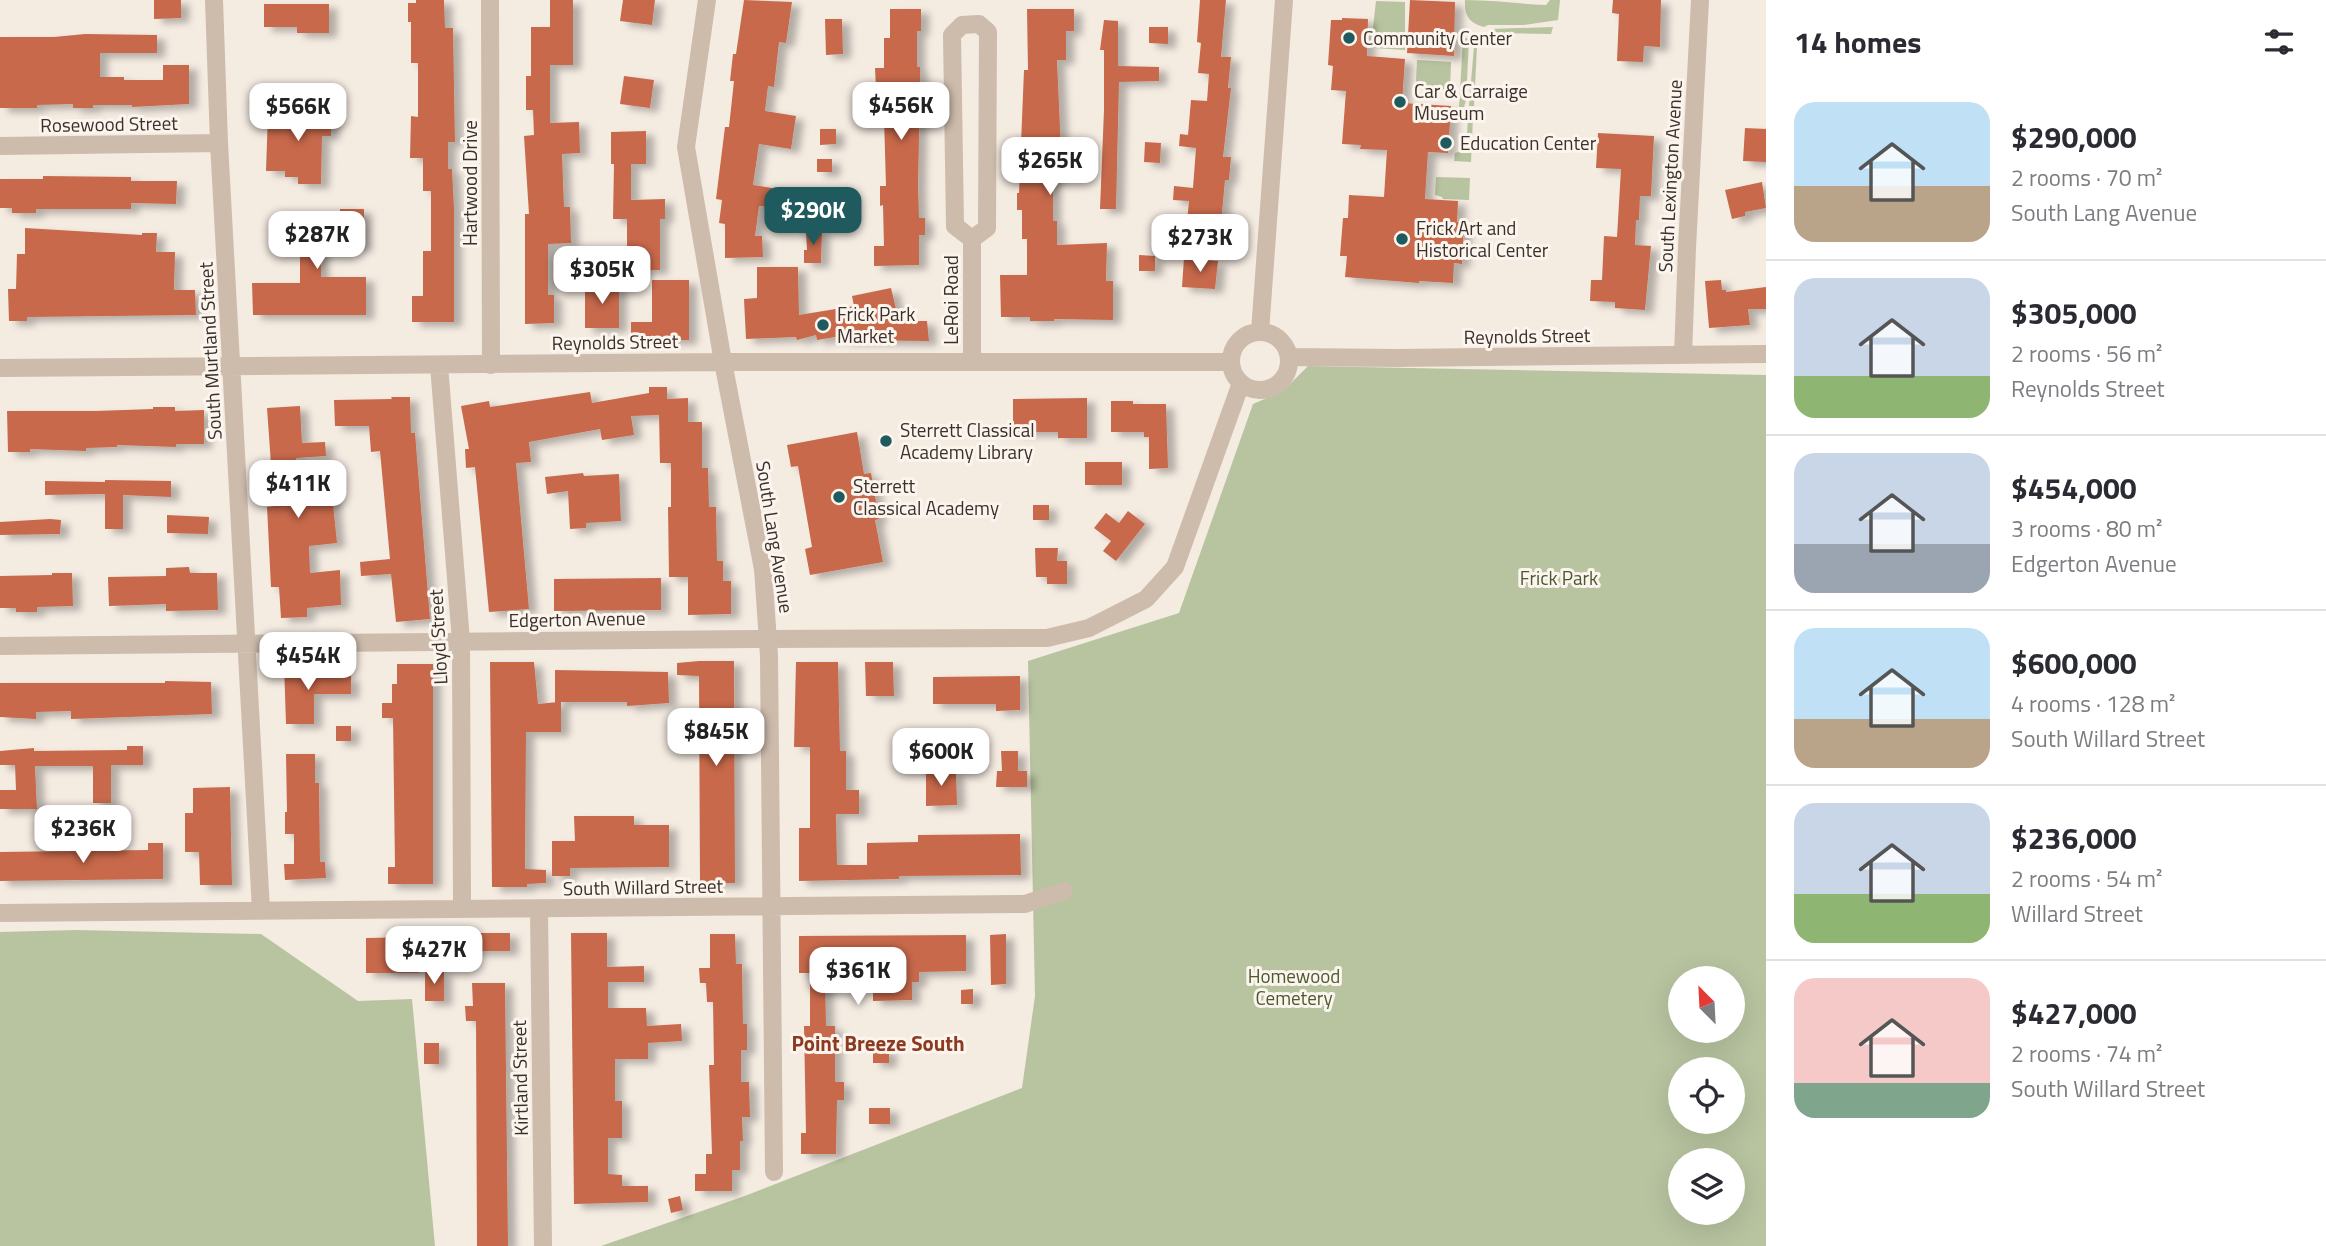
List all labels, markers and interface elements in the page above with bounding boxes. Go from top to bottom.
text: 14 homes [1794,19,1921,65]
place label: Community Center [1363,23,1513,52]
icon: filters [2260,23,2298,61]
marker: Community Center [1341,30,1357,46]
place label: Car & Carraige Museum [1414,76,1528,127]
street label: South Lexington Avenue [1650,79,1689,273]
pin: $456K [852,82,950,142]
pin: $566K [249,83,347,143]
text: $456K [868,87,934,122]
text: $566K [265,88,331,123]
marker: Car & Carraige Museum [1392,94,1408,110]
street label: Rosewood Street [40,108,178,139]
text: $290,000 [2011,114,2137,160]
street label: Hartwood Drive [455,120,484,246]
place label: Education Center [1460,128,1597,157]
icon: home [1850,130,1934,214]
marker: Education Center [1438,135,1454,151]
pin: $265K [1001,138,1099,197]
text: $265K [1017,142,1083,177]
text: 2 rooms · 70 m² [2011,160,2162,195]
pin: $290K [764,188,862,247]
text: $290K [780,192,846,227]
text: South Lang Avenue [2011,195,2197,230]
pin: $287K [268,212,366,271]
place label: Frick Art and Historical Center [1416,213,1549,264]
pin: $273K [1151,215,1249,274]
text: $287K [284,216,350,251]
text: $273K [1167,219,1233,254]
marker: Frick Art and Historical Center [1394,231,1410,247]
pin: $305K [553,246,651,306]
text: $305K [569,251,635,286]
street label: LeRoi Road [936,255,965,345]
street label: South Murtland Street [190,261,229,441]
text: $305,000 [2011,290,2137,336]
place label: Frick Park Market [837,299,915,350]
icon: home [1850,306,1934,390]
marker: Frick Park Market [815,317,831,333]
street label: Reynolds Street [1463,320,1591,351]
street label: Reynolds Street [551,326,679,357]
text: 2 rooms · 56 m² [2011,336,2162,371]
text: Reynolds Street [2011,371,2165,406]
place label: Sterrett Classical Academy Library [900,415,1035,466]
marker: Sterrett Classical Academy Library [878,433,894,449]
street label: South Lang Avenue [749,459,802,615]
pin: $411K [249,461,347,520]
text: $411K [265,465,331,500]
text: $454,000 [2011,465,2137,511]
place label: Sterrett Classical Academy [853,471,999,522]
icon: home [1850,481,1934,565]
marker: Sterrett Classical Academy [831,489,847,505]
text: 3 rooms · 80 m² [2011,511,2162,546]
text: Edgerton Avenue [2011,546,2177,581]
park label: Frick Park [1520,563,1598,592]
street label: Lloyd Street [421,588,454,686]
street label: Edgerton Avenue [508,603,646,634]
pin: $454K [259,632,357,692]
text: $454K [275,637,341,672]
text: $600,000 [2011,640,2137,686]
icon: home [1850,656,1934,740]
text: 4 rooms · 128 m² [2011,686,2175,721]
pin: $845K [667,708,765,768]
text: $845K [683,713,749,748]
text: South Willard Street [2011,721,2205,756]
pin: $600K [892,728,990,788]
text: $600K [908,733,974,768]
pin: $236K [34,806,132,865]
text: $236K [50,810,116,845]
text: $236,000 [2011,815,2137,861]
icon: home [1850,831,1934,915]
text: 2 rooms · 54 m² [2011,861,2162,896]
street label: South Willard Street [563,871,724,902]
text: Willard Street [2011,896,2143,931]
pin: $427K [385,926,483,986]
text: $427K [401,931,467,966]
pin: $361K [809,948,907,1007]
text: $361K [825,952,891,987]
park label: Homewood Cemetery [1248,961,1340,1012]
north arrow [1668,966,1745,1043]
map controls [1668,966,1745,1225]
text: $427,000 [2011,990,2137,1036]
icon: home [1850,1006,1934,1090]
street label: Kirtland Street [504,1020,535,1136]
district label: Point Breeze South [791,1027,965,1059]
text: 2 rooms · 74 m² [2011,1036,2162,1071]
button: locate [1668,1057,1745,1134]
text: South Willard Street [2011,1071,2205,1106]
button: layers [1668,1148,1745,1225]

